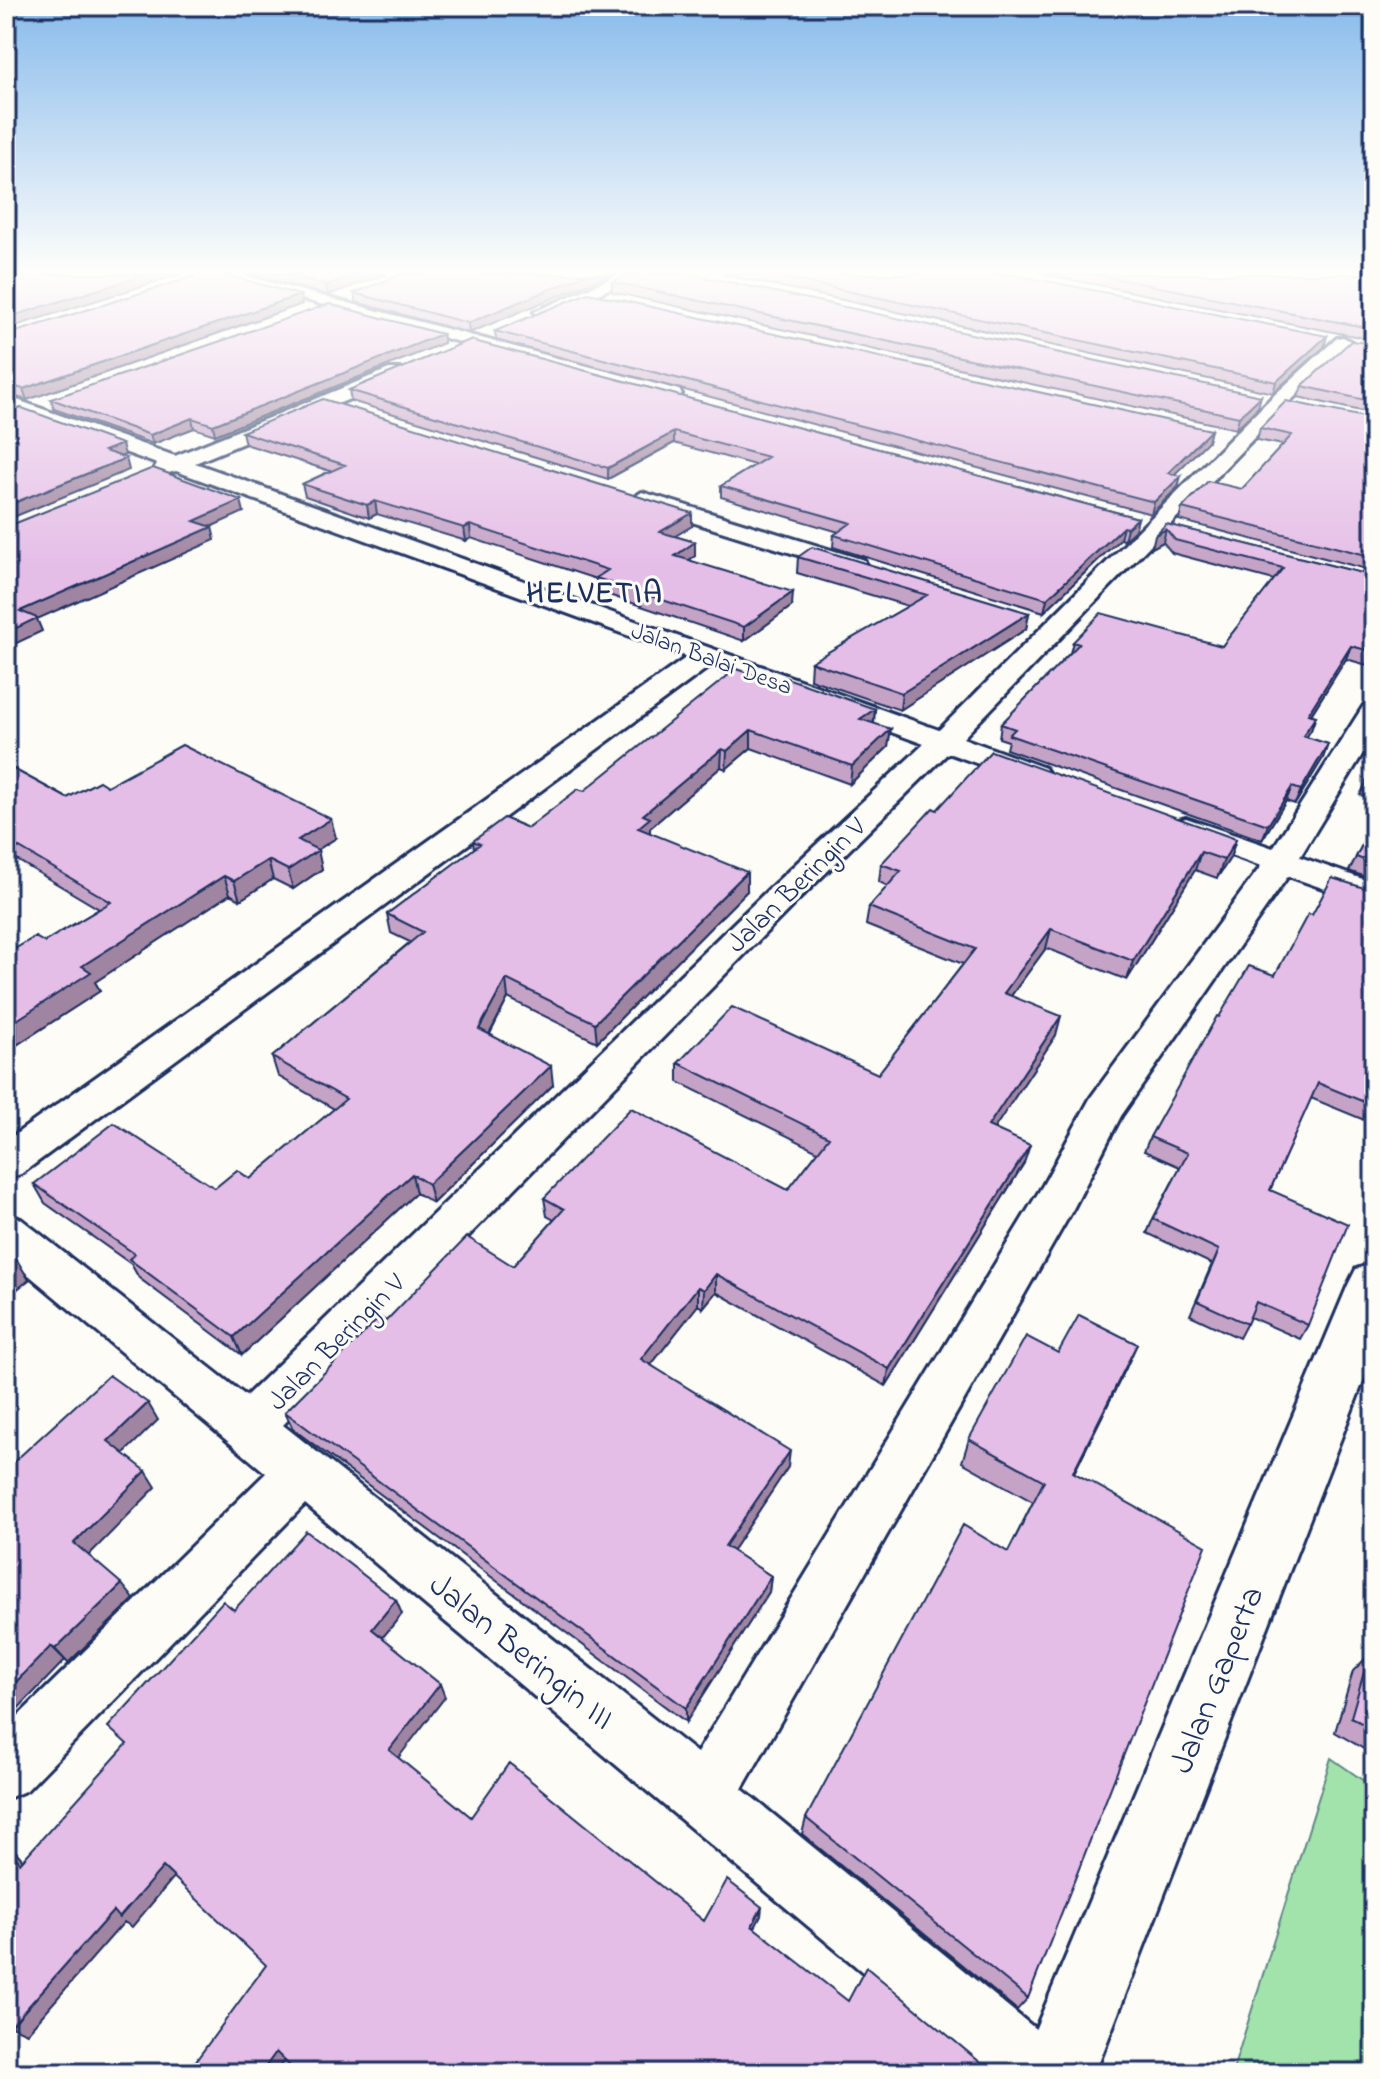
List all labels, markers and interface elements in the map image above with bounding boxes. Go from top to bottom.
district label: HELVETIA [526,573,664,617]
street label: Jalan Balai Desa [626,615,797,706]
street label: Jalan Beringin V [718,809,877,964]
street label: Jalan Beringin V [259,1265,416,1422]
street label: Jalan Beringin III [417,1562,624,1744]
street label: Jalan Gaperta [1158,1579,1279,1782]

